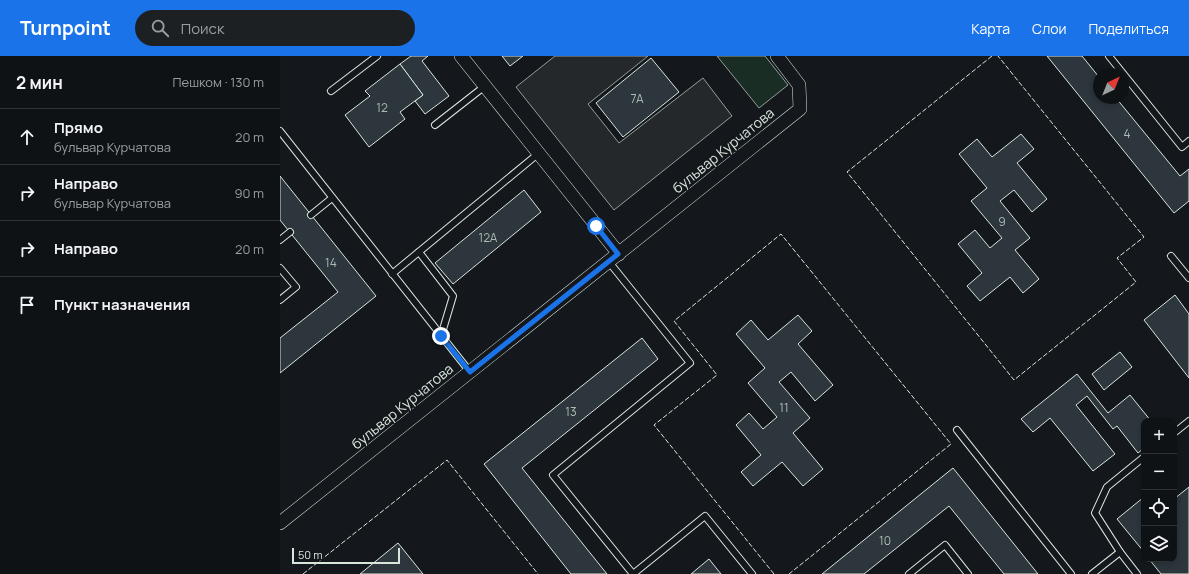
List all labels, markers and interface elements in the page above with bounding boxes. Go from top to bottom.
search box [135,10,415,46]
text: Turnpoint [20,15,111,41]
icon: search [149,17,171,39]
text: Поиск [181,18,224,39]
text: Карта [971,19,1010,38]
text: Слои [1032,19,1066,38]
text: Поделиться [1088,19,1169,38]
north arrow [1093,68,1129,104]
text: 2 мин [16,71,63,94]
text: Пешком · 130 m [173,73,264,91]
house number: 7А [630,90,644,107]
house number: 12 [376,99,388,116]
street label: бульвар Курчатова [668,103,778,197]
text: Прямо [54,117,103,138]
house number: 4 [1123,125,1131,142]
icon: ahead [16,126,38,148]
text: 20 m [235,128,264,146]
text: бульвар Курчатова [54,138,171,156]
text: Направо [54,173,118,194]
icon: right [16,182,38,204]
text: 90 m [234,184,264,202]
text: бульвар Курчатова [54,194,171,212]
house number: 9 [998,213,1006,230]
route start [587,217,605,235]
house number: 12А [479,229,498,246]
icon: right [16,238,38,260]
text: Направо [54,238,118,259]
text: 20 m [235,240,264,258]
house number: 14 [325,254,337,271]
icon: arrive [16,294,38,316]
text: Пункт назначения [54,294,190,315]
route end [432,327,450,345]
street label: бульвар Курчатова [347,359,457,453]
house number: 11 [779,399,789,416]
house number: 13 [565,403,577,420]
map controls [1141,418,1177,562]
button: + [1141,418,1177,454]
button: − [1141,454,1177,490]
button: locate [1141,490,1177,526]
button: layers [1141,526,1177,562]
house number: 10 [879,532,891,549]
scale bar [292,546,400,565]
text: 50 m [298,547,323,562]

